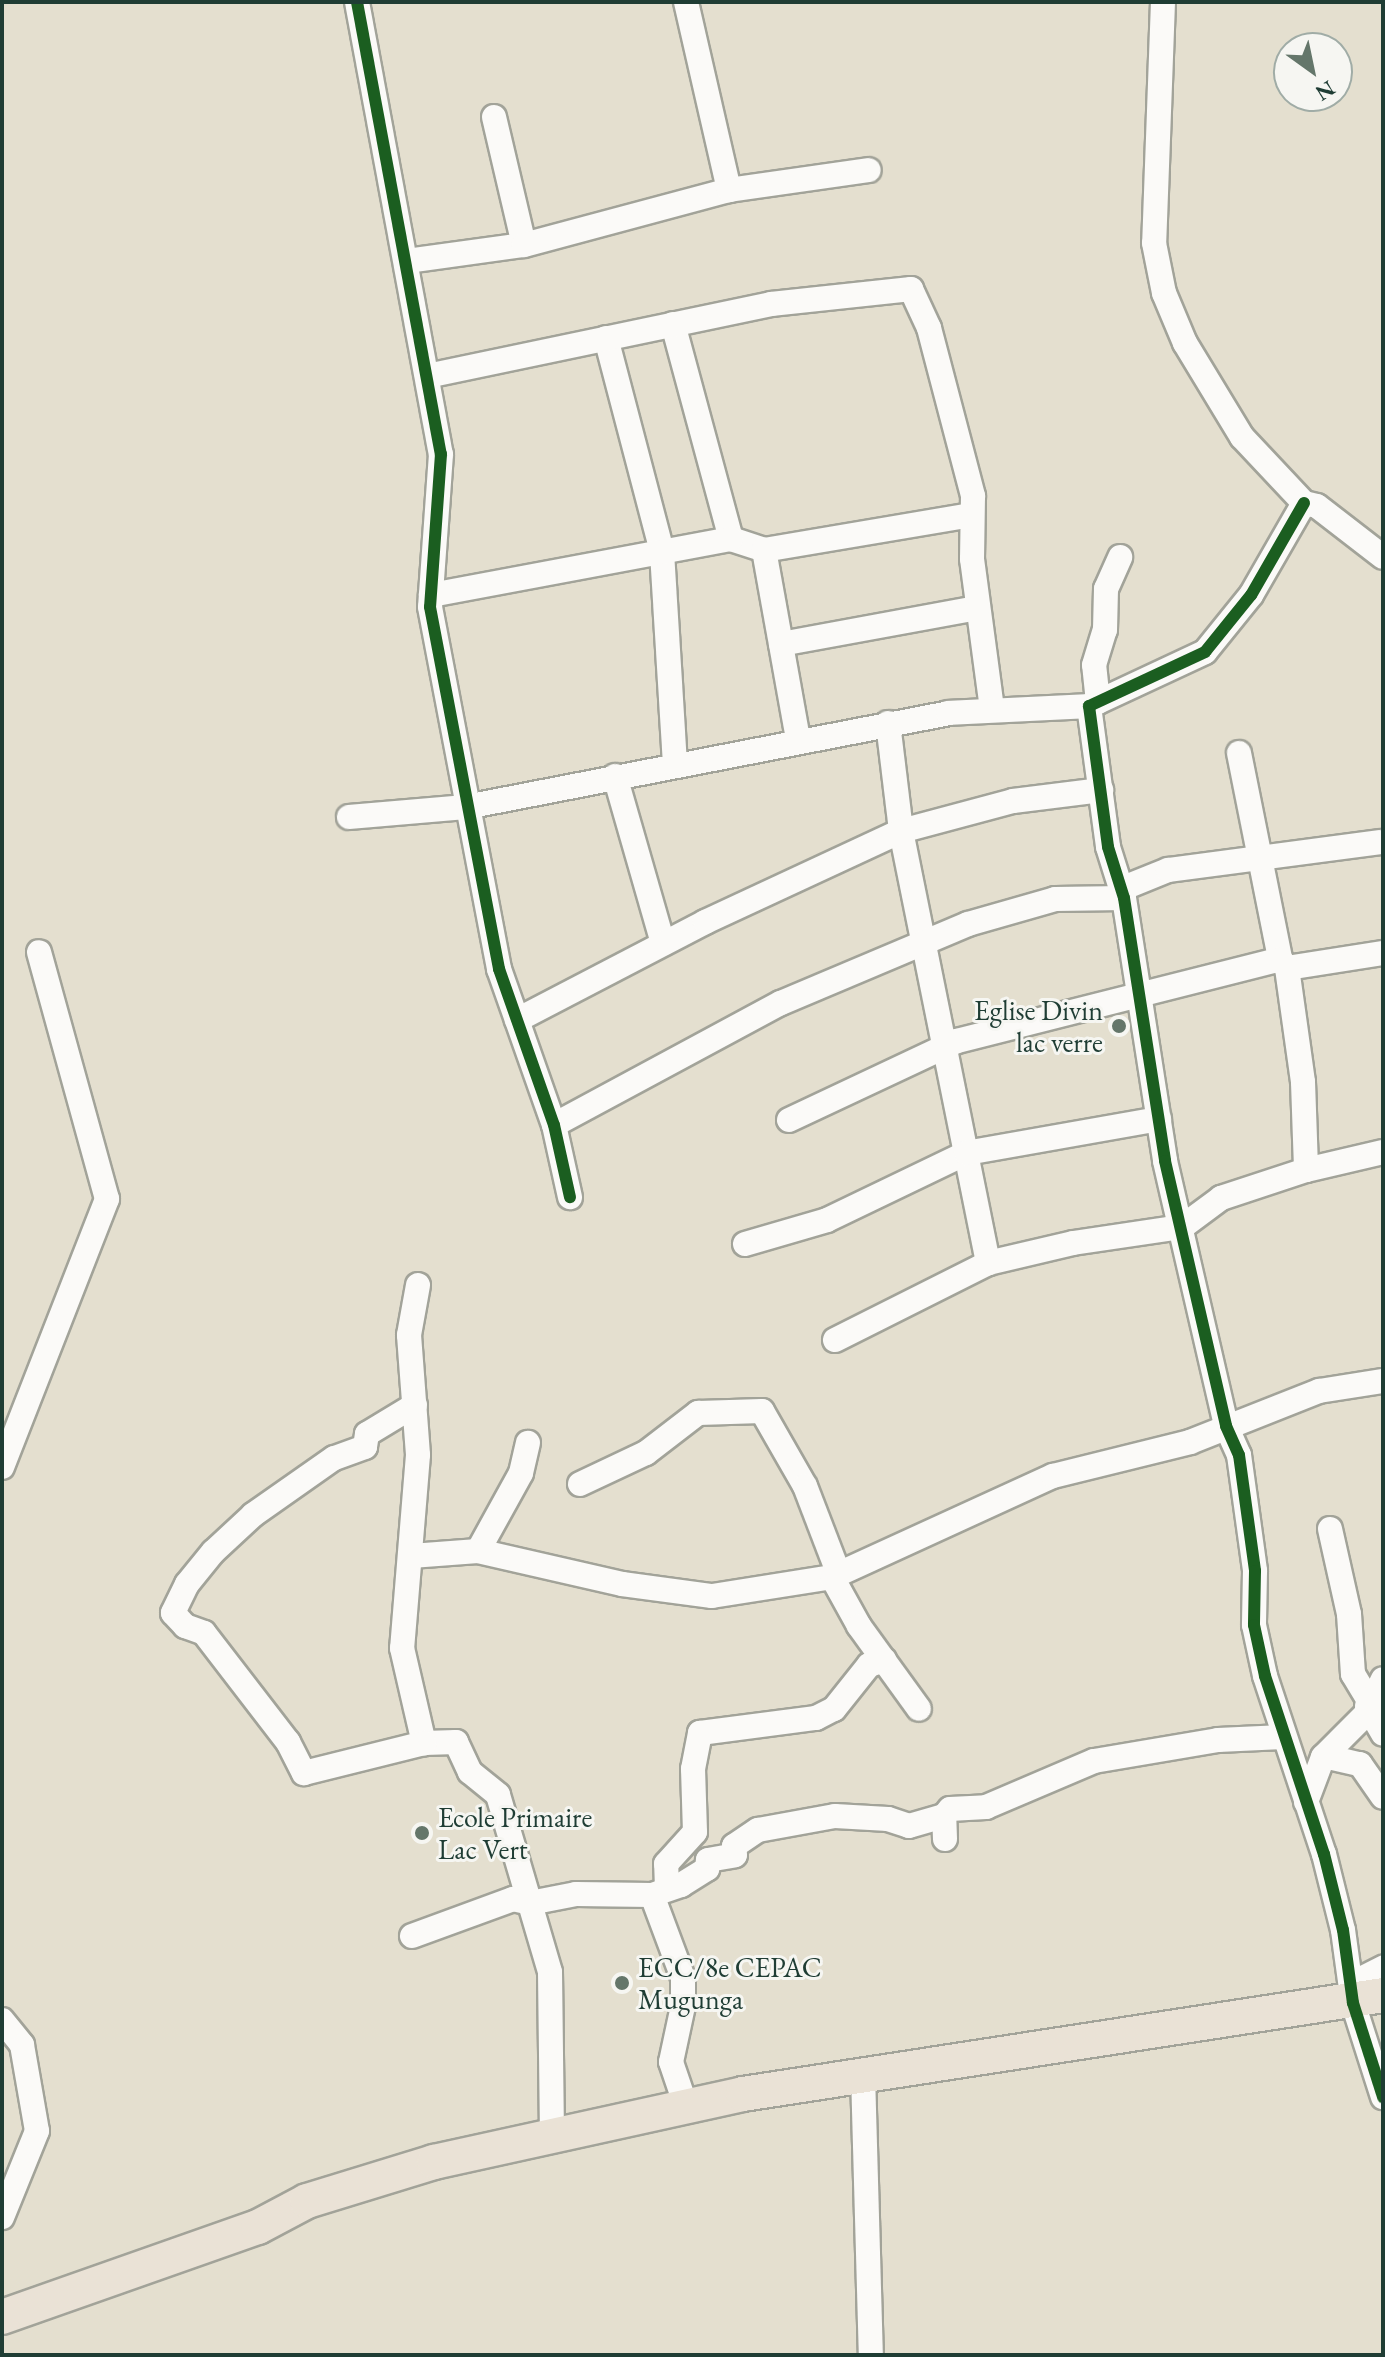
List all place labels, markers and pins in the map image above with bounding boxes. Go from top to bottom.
place label: Eglise Divin lac verre [974,993,1103,1059]
marker: Eglise Divin lac verre [1110,1017,1128,1035]
place label: Ecole Primaire Lac Vert [438,1800,592,1866]
marker: Ecole Primaire Lac Vert [413,1824,431,1842]
place label: ECC/8e CEPAC Mugunga [638,1950,822,2016]
marker: ECC/8e CEPAC Mugunga [613,1974,631,1992]

